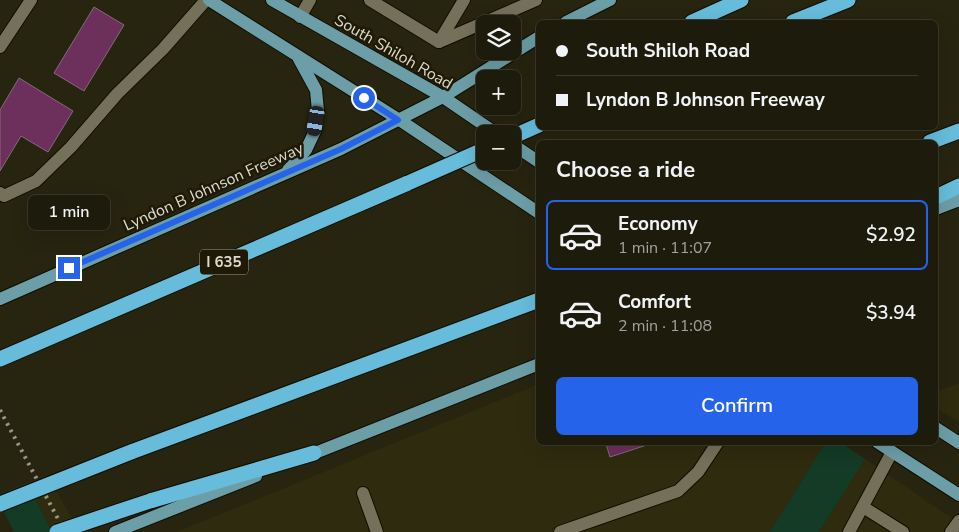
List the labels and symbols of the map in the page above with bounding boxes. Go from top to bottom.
street label: South Shiloh Road [330,9,457,95]
route start [353,87,375,109]
car [306,105,325,137]
street label: Lyndon B Johnson Freeway [120,137,308,237]
callout: 1 min [28,196,110,230]
road number: I 635 [200,250,248,274]
route end [58,257,80,279]

